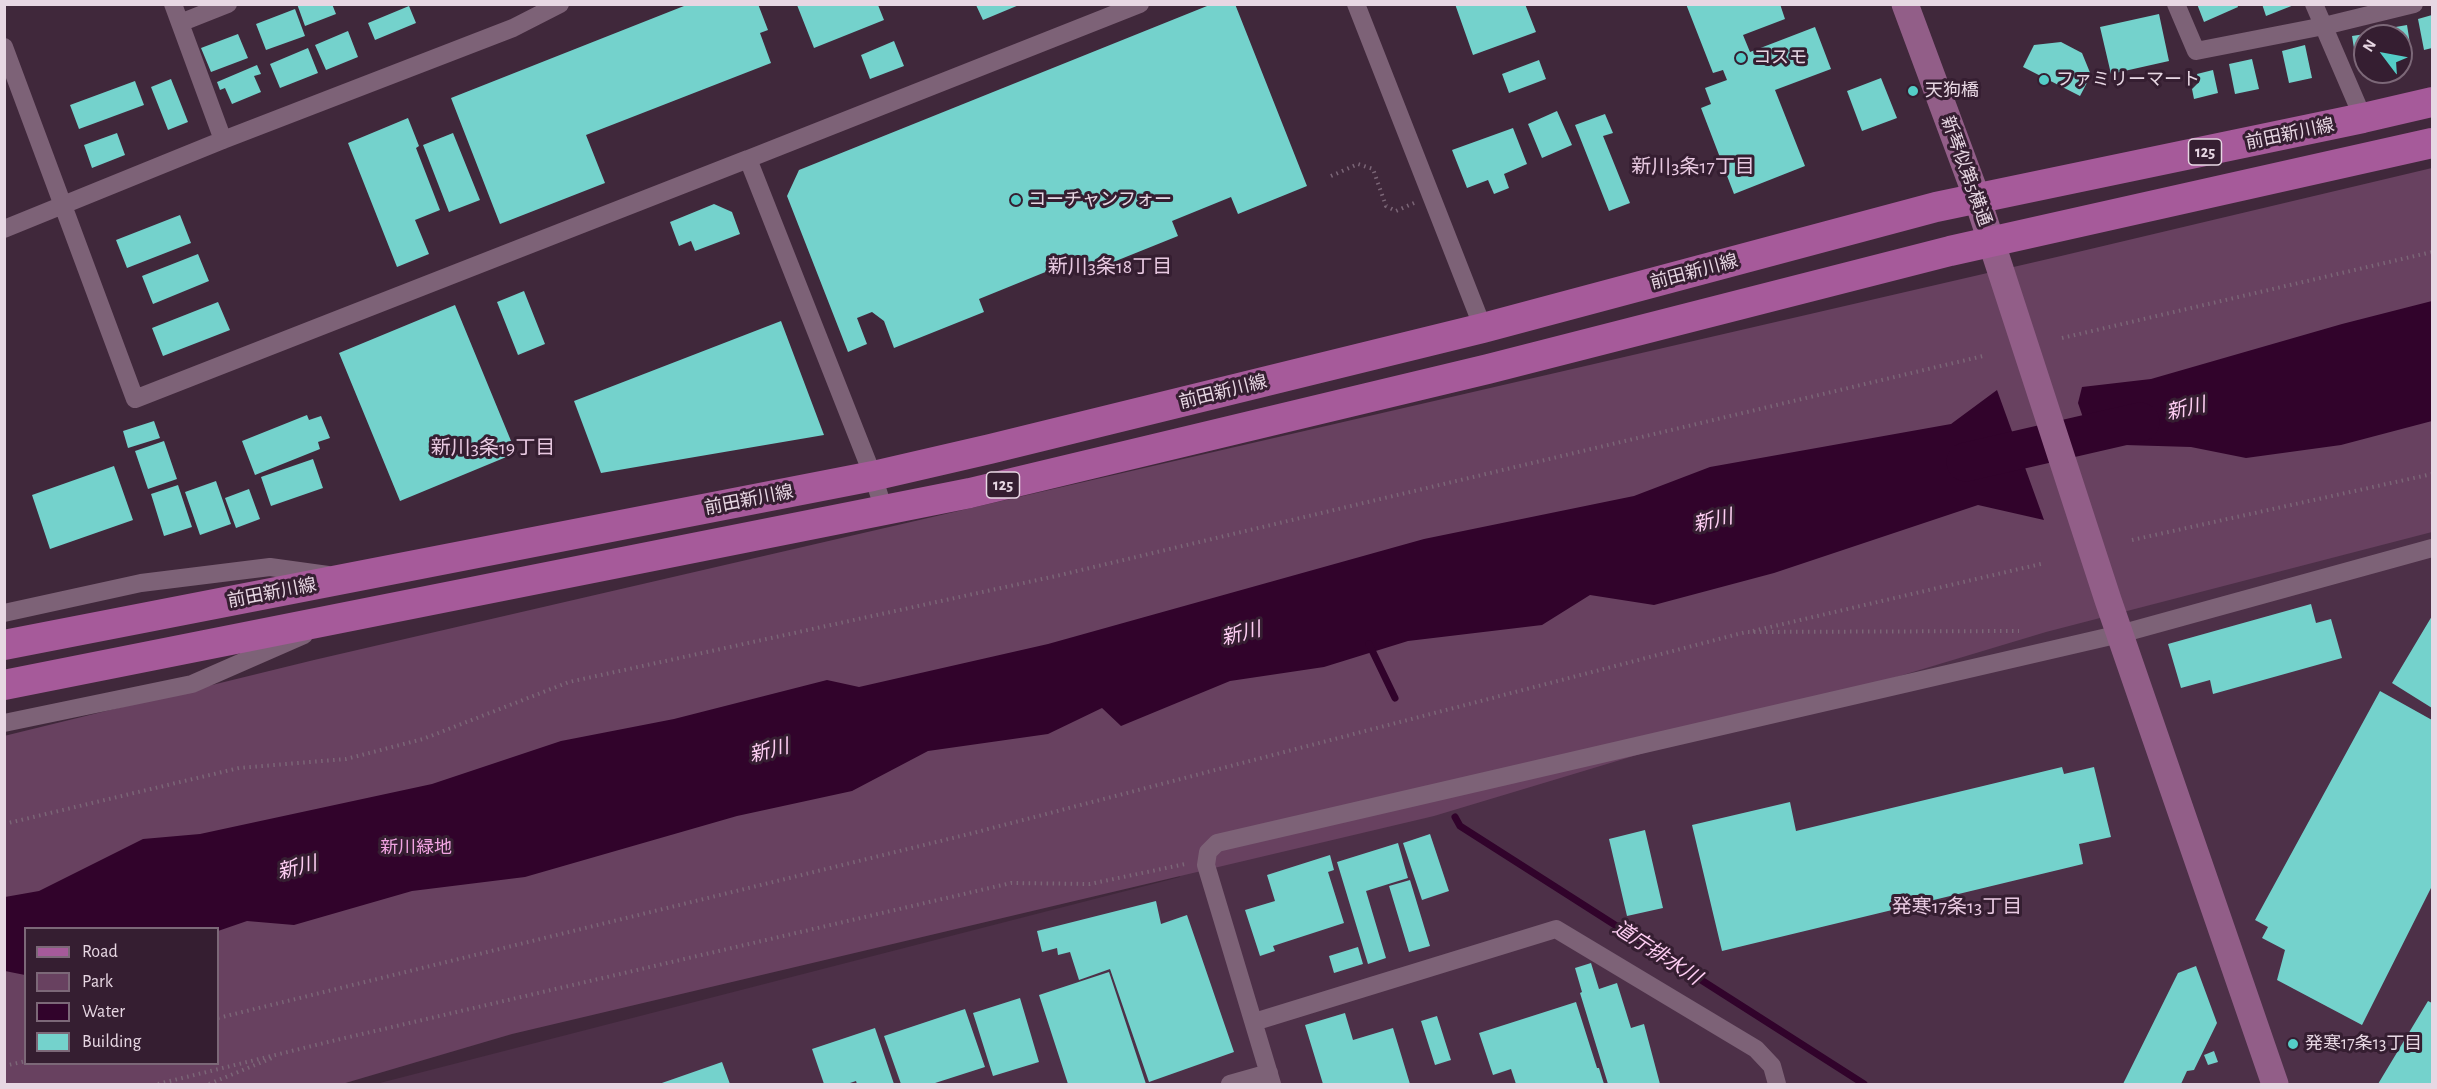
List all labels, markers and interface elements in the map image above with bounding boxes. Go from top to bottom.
north arrow [2353,24,2413,84]
text: N [2360,37,2379,54]
place label: コスモ [1753,47,1807,69]
marker: コスモ [1734,51,1748,65]
place label: ファミリーマート [2056,69,2200,91]
marker: ファミリーマート [2037,73,2051,87]
place label: 天狗橋 [1925,80,1979,102]
marker: 天狗橋 [1906,84,1920,98]
street label: 新琴似第5横通 [1936,113,1996,229]
street label: 前田新川線 [2244,114,2336,154]
road number: 125 [2188,139,2222,165]
district label: 新川3条17丁目 [1631,155,1755,179]
place label: コーチャンフォー [1028,189,1172,211]
marker: コーチャンフォー [1009,193,1023,207]
street label: 前田新川線 [1648,250,1740,294]
district label: 新川3条18丁目 [1048,255,1172,279]
street label: 前田新川線 [1177,371,1269,413]
water label: 新川 [2164,393,2208,425]
district label: 新川3条19丁目 [431,436,555,460]
road number: 125 [986,472,1020,498]
street label: 前田新川線 [703,481,795,519]
water label: 新川 [1691,505,1735,537]
street label: 前田新川線 [226,574,318,612]
water label: 新川 [1219,618,1263,650]
water label: 新川 [747,735,791,767]
park label: 新川緑地 [380,837,452,859]
water label: 新川 [275,852,319,884]
district label: 発寒17条13丁目 [1892,895,2022,919]
water label: 道庁排水川 [1609,916,1705,990]
legend [24,927,219,1065]
text: Road [82,943,118,961]
text: Park [82,973,113,991]
text: Water [82,1003,125,1021]
text: Building [82,1033,141,1051]
place label: 発寒17条13丁目 [2305,1033,2422,1055]
marker: 発寒17条13丁目 [2286,1037,2300,1051]

